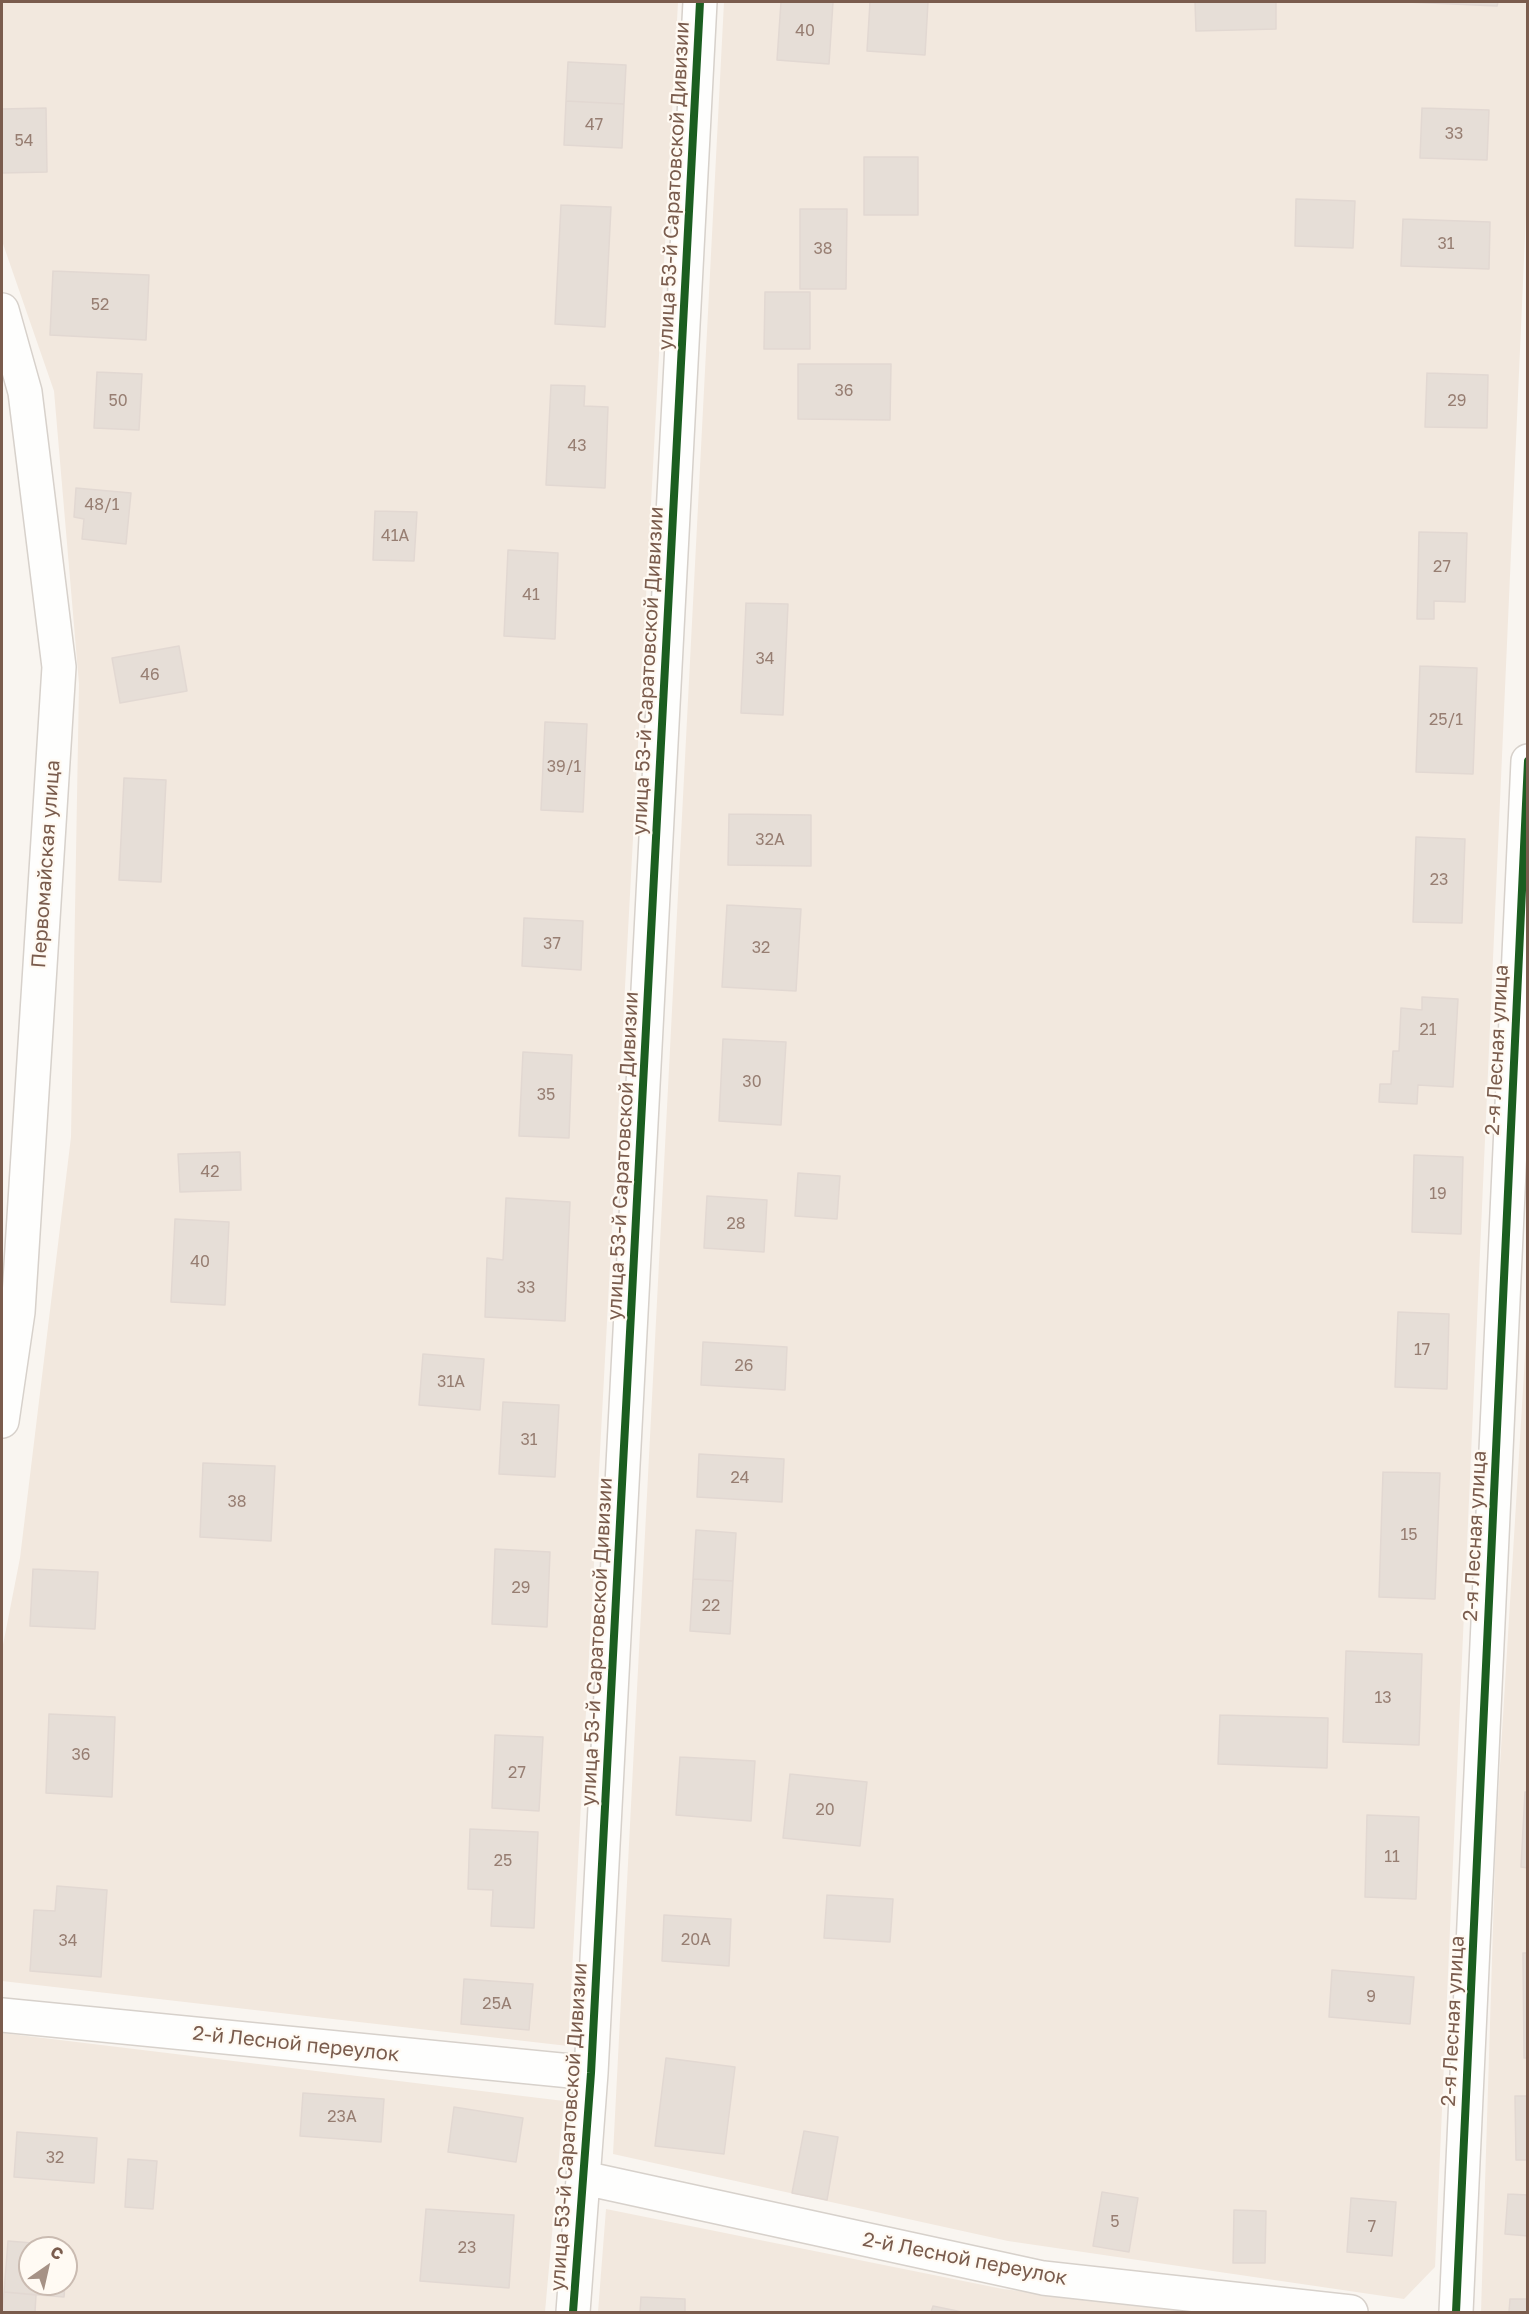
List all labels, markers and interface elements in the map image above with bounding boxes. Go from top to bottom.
street label: улица 53-й Саратовской Дивизии [653,21,695,351]
house number: 40 [795,21,815,41]
house number: 47 [585,115,603,135]
house number: 33 [1445,124,1463,144]
house number: 54 [14,131,34,151]
house number: 31 [1437,234,1455,254]
house number: 38 [813,239,833,259]
house number: 52 [91,295,109,315]
house number: 36 [834,381,854,401]
house number: 50 [108,391,128,411]
house number: 29 [1448,391,1466,411]
house number: 43 [567,436,587,456]
house number: 48/1 [85,495,119,515]
street label: улица 53-й Саратовской Дивизии [627,506,669,836]
house number: 41А [381,526,409,546]
house number: 27 [1433,557,1451,577]
house number: 41 [522,585,540,605]
house number: 34 [755,649,775,669]
house number: 46 [140,665,160,685]
house number: 25/1 [1429,710,1463,730]
house number: 39/1 [547,757,581,777]
street label: Первомайская улица [27,759,65,969]
house number: 32А [755,830,785,850]
house number: 23 [1430,870,1448,890]
house number: 37 [543,934,561,954]
house number: 32 [752,938,770,958]
street label: 2-я Лесная улица [1481,964,1513,1136]
street label: улица 53-й Саратовской Дивизии [602,991,644,1321]
house number: 21 [1419,1020,1437,1040]
house number: 30 [742,1072,762,1092]
house number: 35 [537,1085,555,1105]
house number: 42 [200,1162,220,1182]
house number: 19 [1429,1184,1447,1204]
house number: 28 [726,1214,746,1234]
house number: 40 [190,1252,210,1272]
house number: 33 [517,1278,535,1298]
house number: 17 [1414,1340,1430,1360]
house number: 26 [735,1356,753,1376]
house number: 31А [437,1372,465,1392]
house number: 31 [520,1430,538,1450]
street label: 2-я Лесная улица [1459,1450,1491,1622]
house number: 24 [730,1468,750,1488]
street label: улица 53-й Саратовской Дивизии [576,1477,618,1807]
house number: 38 [227,1492,247,1512]
house number: 15 [1400,1525,1418,1545]
house number: 29 [512,1578,530,1598]
house number: 22 [702,1596,720,1616]
house number: 13 [1374,1688,1392,1708]
house number: 36 [71,1745,91,1765]
house number: 27 [508,1763,526,1783]
house number: 20 [815,1800,835,1820]
house number: 11 [1384,1847,1400,1867]
house number: 25 [494,1851,512,1871]
house number: 20А [681,1930,711,1950]
house number: 34 [58,1931,78,1951]
street label: 2-я Лесная улица [1437,1935,1469,2107]
street label: улица 53-й Саратовской Дивизии [546,1962,592,2292]
house number: 9 [1366,1987,1376,2007]
house number: 25А [482,1994,512,2014]
street label: 2-й Лесной переулок [191,2021,401,2067]
house number: 23А [327,2107,357,2127]
house number: 32 [46,2148,64,2168]
house number: 5 [1110,2212,1120,2232]
house number: 7 [1368,2217,1376,2237]
street label: 2-й Лесной переулок [861,2227,1069,2291]
north arrow [18,2236,78,2296]
house number: 23 [458,2238,476,2258]
text: С [47,2241,67,2264]

